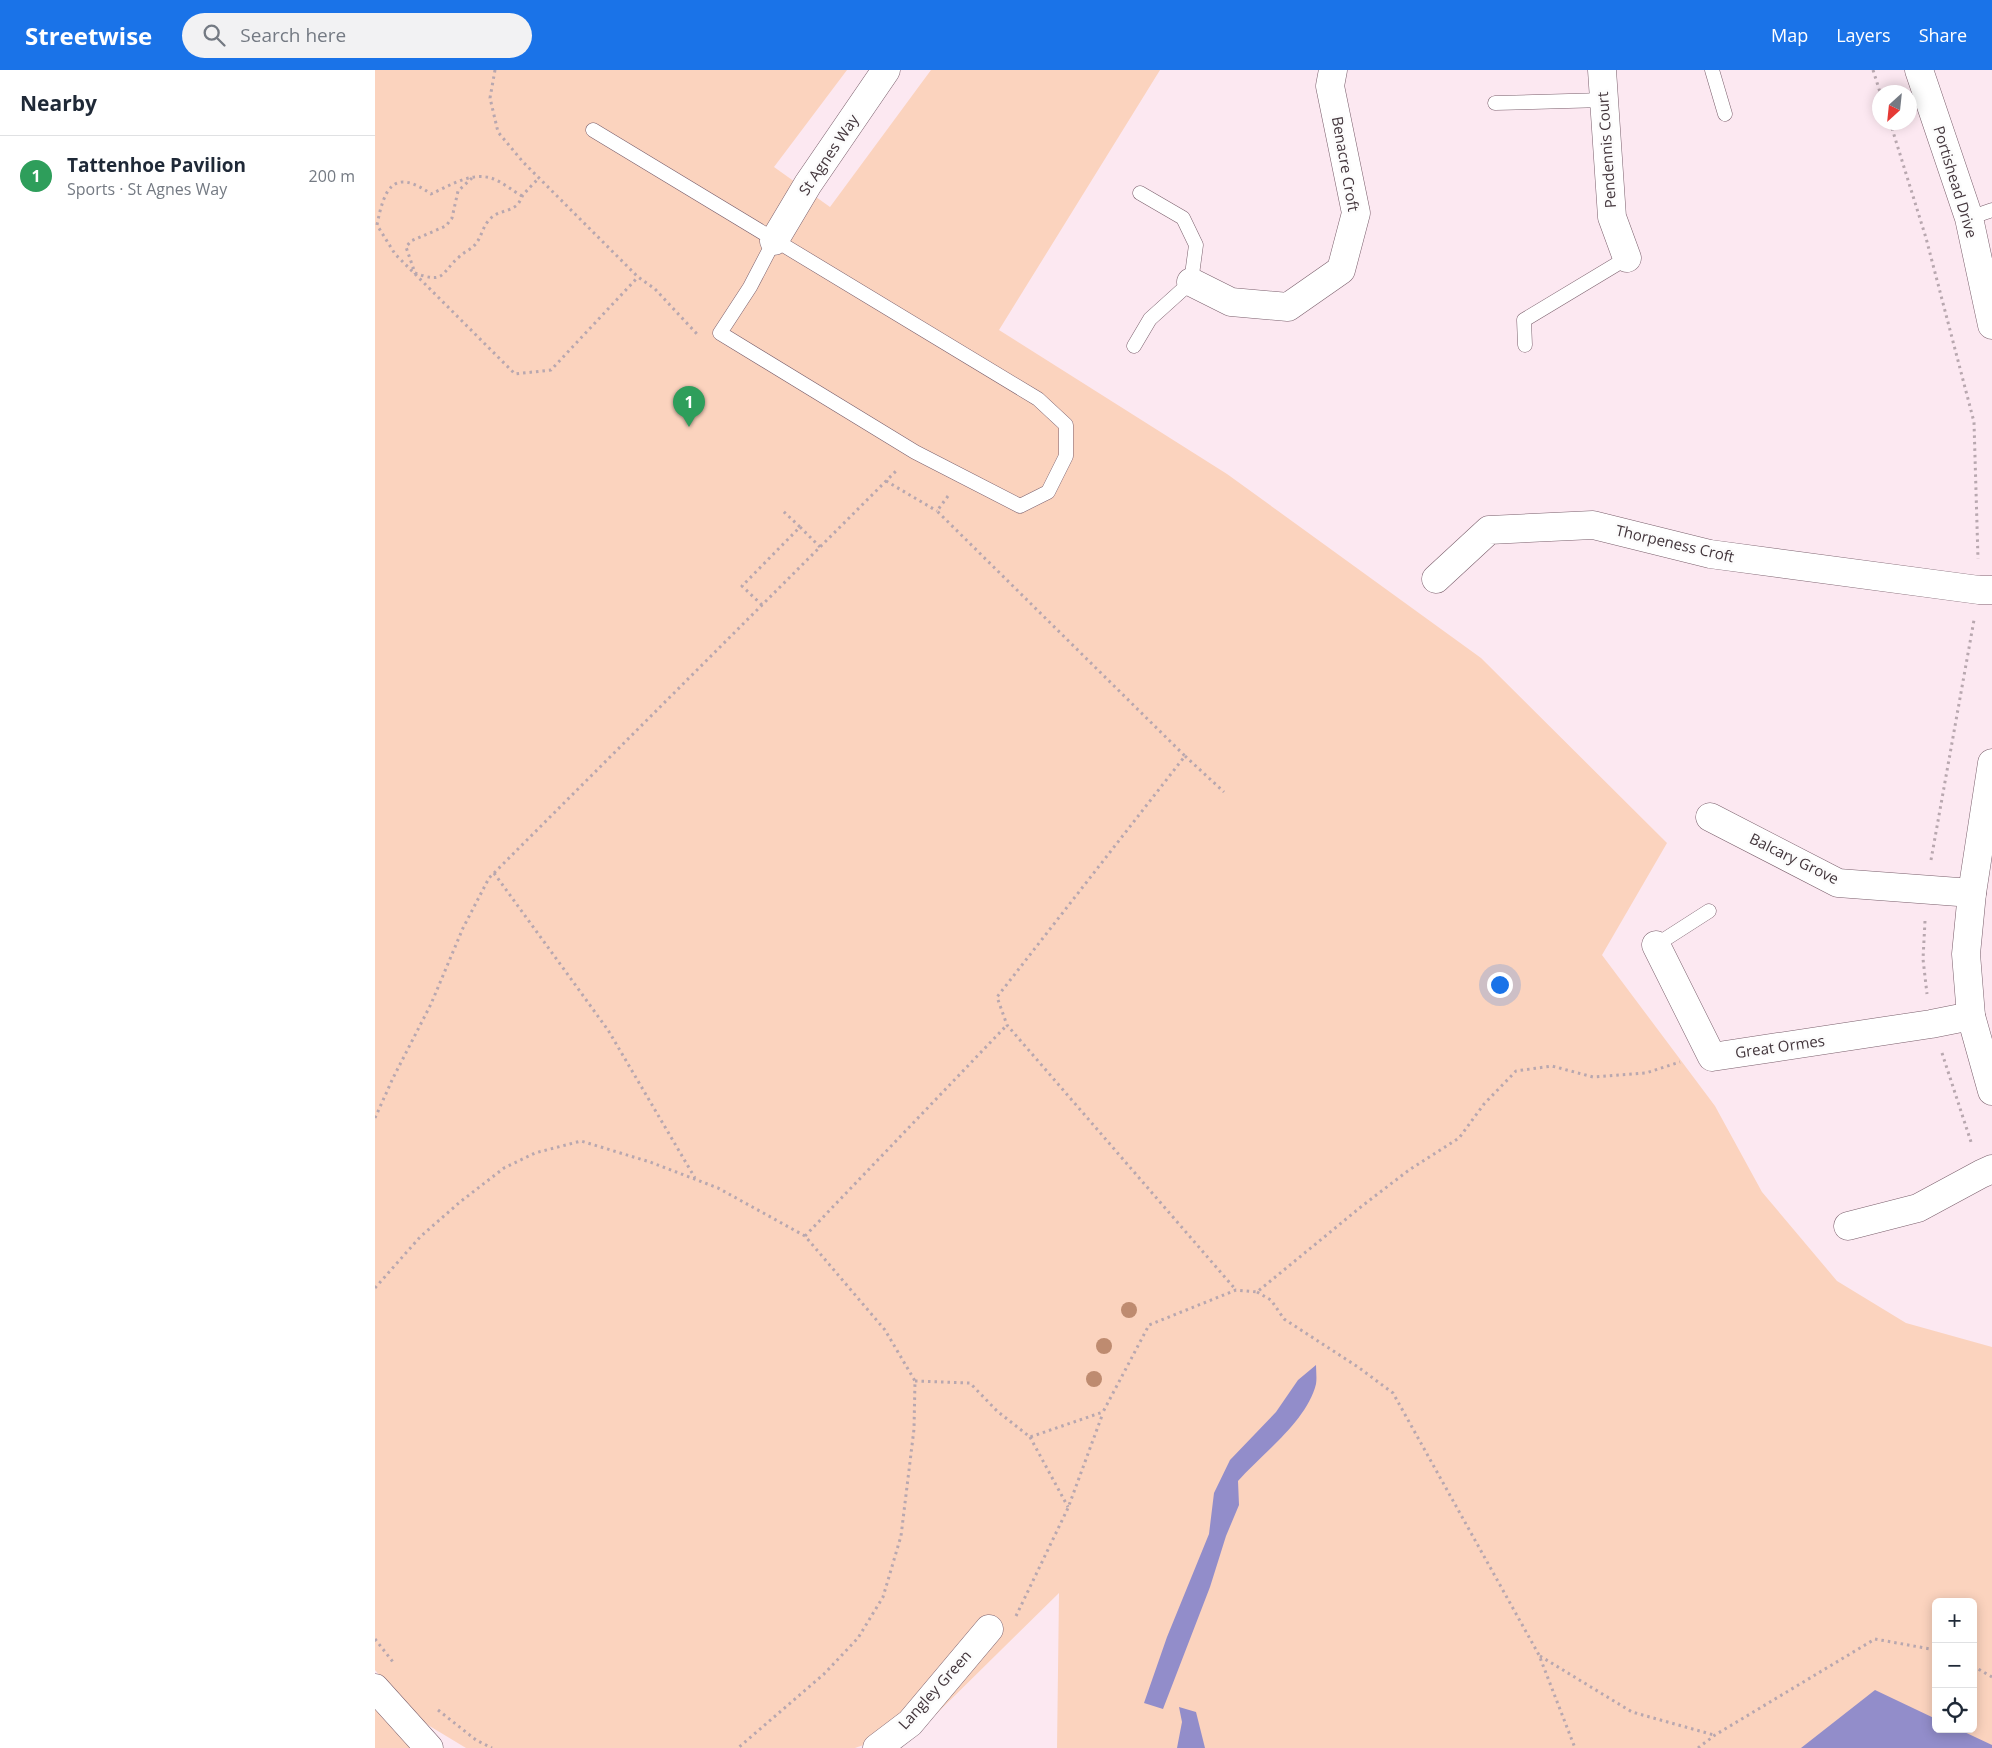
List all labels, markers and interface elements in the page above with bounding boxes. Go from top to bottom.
search box [182,13,532,58]
text: Streetwise [25,19,152,52]
icon: search [200,21,228,49]
text: Search here [240,22,346,48]
text: Map [1771,23,1808,47]
text: Layers [1836,23,1891,47]
text: Share [1919,23,1967,47]
north arrow [1872,85,1917,130]
text: Nearby [20,89,97,117]
street label: Pendennis Court [1592,91,1620,209]
street label: St Agnes Way [794,110,863,199]
street label: Benacre Croft [1328,115,1364,213]
street label: Portishead Drive [1929,123,1983,240]
text: Tattenhoe Pavilion [67,152,246,178]
text: 1 [31,165,41,187]
text: 200 m [309,165,355,187]
text: Sports · St Agnes Way [67,178,227,200]
pin: 1 [673,386,705,427]
street label: Thorpeness Croft [1614,520,1736,566]
street label: Balcary Grove [1747,828,1842,888]
your location [1487,972,1513,998]
street label: Great Ormes [1734,1030,1826,1062]
map controls [1932,1598,1977,1733]
button: + [1932,1598,1977,1643]
button: − [1932,1643,1977,1688]
street label: Langley Green [893,1645,975,1733]
button: locate [1932,1688,1977,1733]

